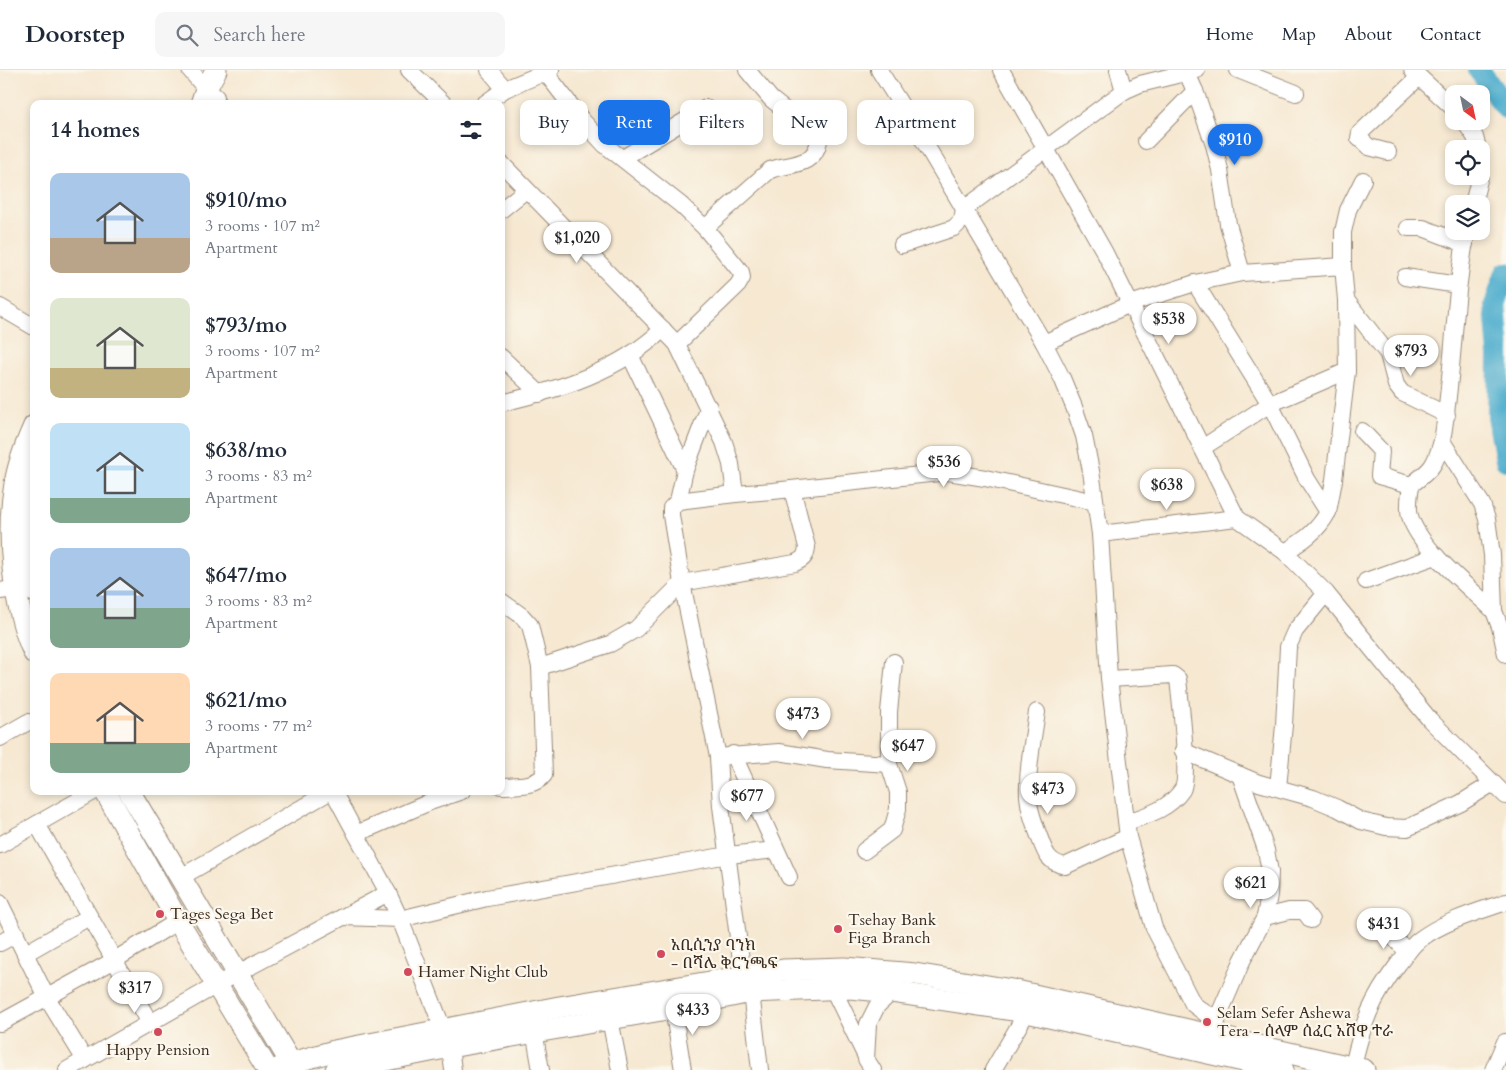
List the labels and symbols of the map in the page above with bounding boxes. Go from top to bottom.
north arrow [1445,85,1490,130]
pin: $910 [1205,124,1265,166]
pin: $1,020 [536,222,618,264]
pin: $538 [1139,302,1199,345]
pin: $793 [1381,334,1441,377]
pin: $536 [914,446,974,488]
pin: $638 [1137,468,1197,511]
pin: $473 [773,698,833,740]
pin: $647 [878,730,938,772]
pin: $473 [1018,772,1078,815]
pin: $677 [717,780,777,822]
pin: $621 [1221,866,1281,909]
place label: Tages Sega Bet [170,903,273,925]
marker: Tages Sega Bet [154,908,166,920]
pin: $431 [1354,908,1414,950]
place label: Tsehay Bank Figa Branch [848,909,937,949]
marker: Tsehay Bank Figa Branch [832,923,844,935]
place label: አቢሲንያ ባንክ - በሻሌ ቅርንጫፍ [671,934,778,974]
marker: አቢሲንያ ባንክ - በሻሌ ቅርንጫፍ [655,948,667,960]
place label: Hamer Night Club [418,961,548,983]
marker: Hamer Night Club [402,966,414,978]
pin: $317 [105,972,165,1014]
pin: $433 [663,994,723,1036]
place label: Selam Sefer Ashewa Tera - ሰላም ሰፈር አሸዋ ተራ [1217,1002,1393,1042]
marker: Selam Sefer Ashewa Tera - ሰላም ሰፈር አሸዋ ተራ [1201,1016,1213,1028]
marker: Happy Pension [152,1026,164,1038]
place label: Happy Pension [106,1039,210,1061]

